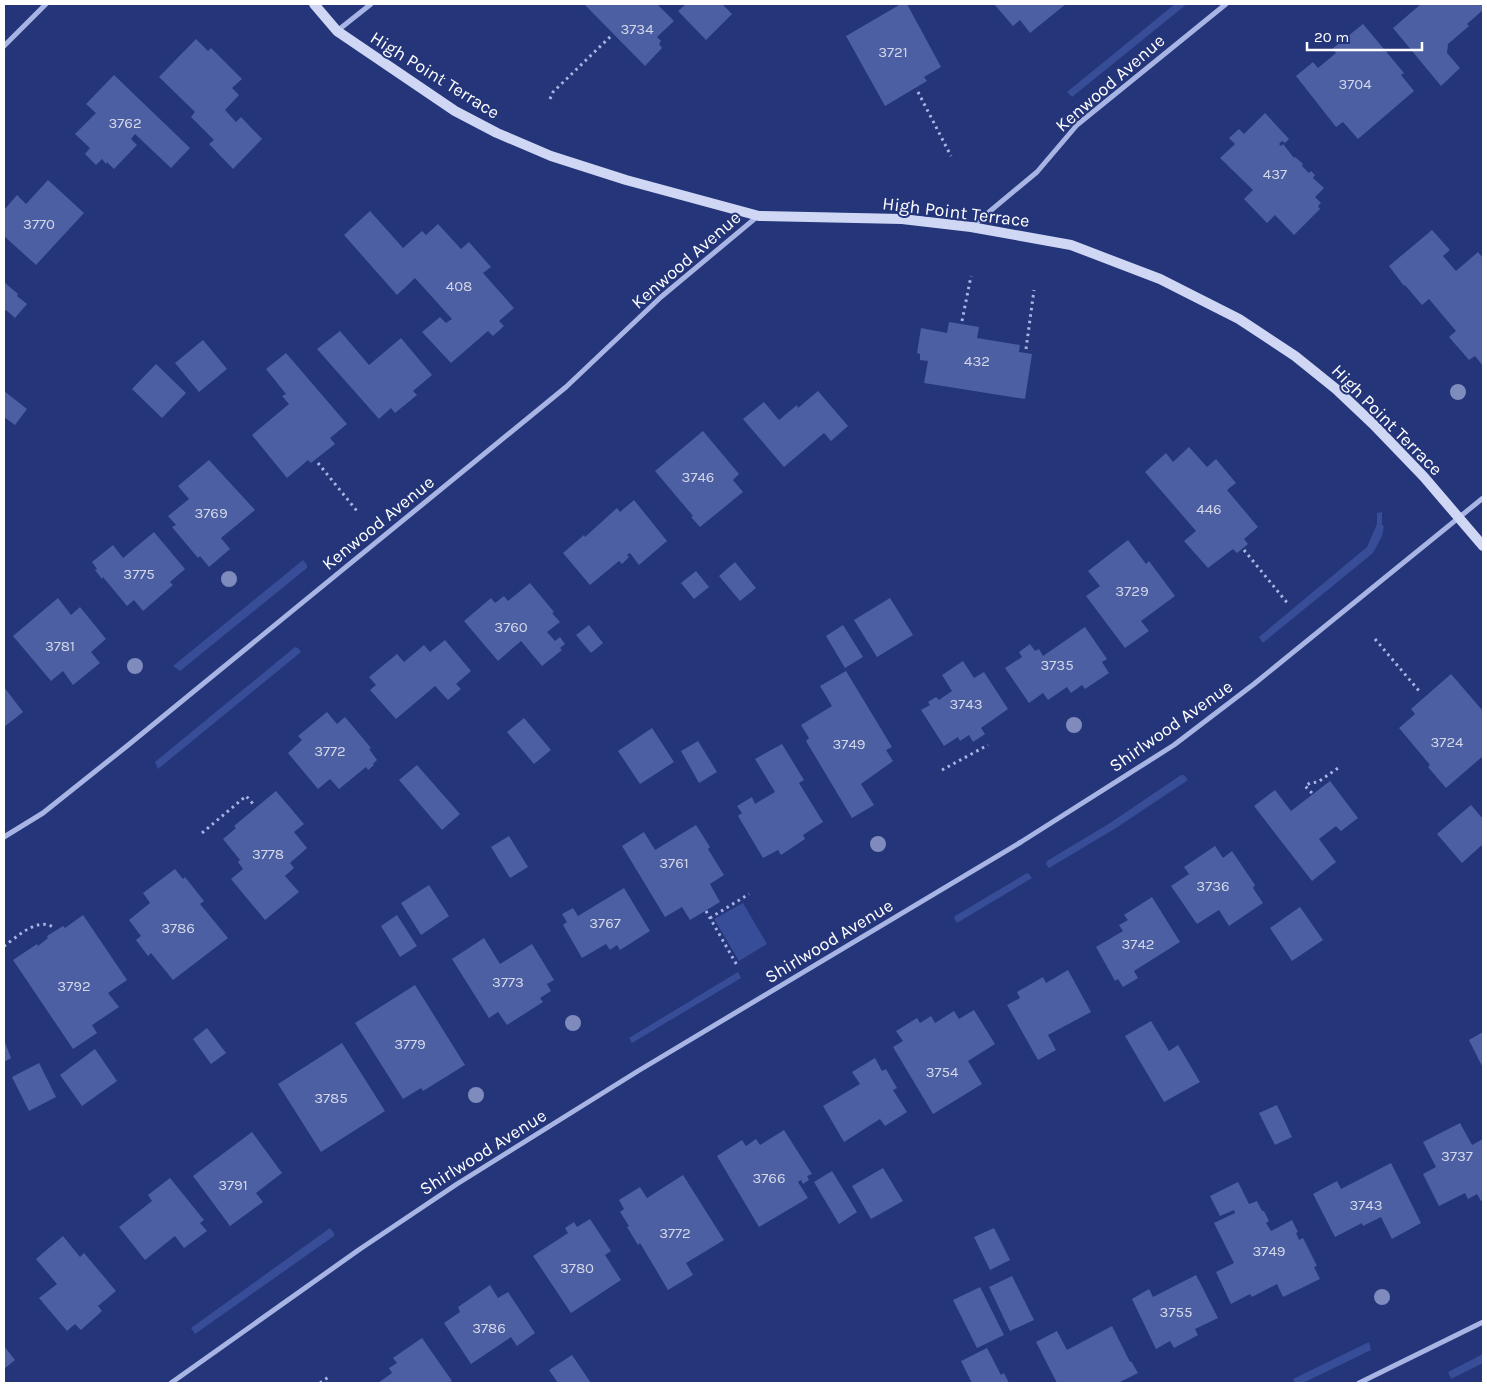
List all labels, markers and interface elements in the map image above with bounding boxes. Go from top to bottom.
house number: 3734 [620,20,654,38]
scale bar [1307,20,1422,52]
street label: High Point Terrace [366,26,504,124]
text: 20 m [1314,28,1349,46]
street label: Kenwood Avenue [1051,29,1169,137]
house number: 3721 [878,43,908,61]
house number: 3704 [1338,75,1372,93]
house number: 3762 [108,114,142,132]
house number: 437 [1263,165,1287,183]
street label: High Point Terrace [881,192,1031,232]
street label: Kenwood Avenue [627,206,745,314]
house number: 3770 [23,215,55,233]
house number: 408 [446,277,472,295]
house number: 432 [964,352,990,370]
street label: High Point Terrace [1327,360,1447,480]
house number: 3746 [682,468,714,486]
street label: Kenwood Avenue [317,471,439,575]
house number: 446 [1196,500,1222,518]
house number: 3769 [194,504,228,522]
house number: 3775 [123,565,155,583]
house number: 3729 [1115,582,1149,600]
house number: 3760 [494,618,528,636]
house number: 3781 [45,637,75,655]
house number: 3735 [1040,656,1074,674]
street label: Shirlwood Avenue [1105,675,1237,777]
house number: 3743 [949,695,983,713]
house number: 3724 [1431,733,1464,751]
house number: 3749 [833,735,865,753]
house number: 3772 [314,742,346,760]
house number: 3778 [252,845,284,863]
house number: 3761 [659,854,689,872]
house number: 3736 [1196,877,1230,895]
street label: Shirlwood Avenue [761,894,897,988]
house number: 3767 [589,914,621,932]
house number: 3786 [161,919,195,937]
house number: 3742 [1122,935,1154,953]
house number: 3773 [492,973,524,991]
house number: 3792 [57,977,91,995]
house number: 3779 [394,1035,426,1053]
house number: 3754 [926,1063,959,1081]
house number: 3785 [314,1089,348,1107]
street label: Shirlwood Avenue [415,1104,551,1200]
house number: 3737 [1441,1147,1473,1165]
house number: 3766 [752,1169,786,1187]
house number: 3791 [218,1176,248,1194]
house number: 3743 [1349,1196,1383,1214]
house number: 3772 [659,1224,691,1242]
house number: 3749 [1253,1242,1285,1260]
house number: 3780 [560,1259,594,1277]
house number: 3755 [1160,1303,1192,1321]
house number: 3786 [472,1319,506,1337]

